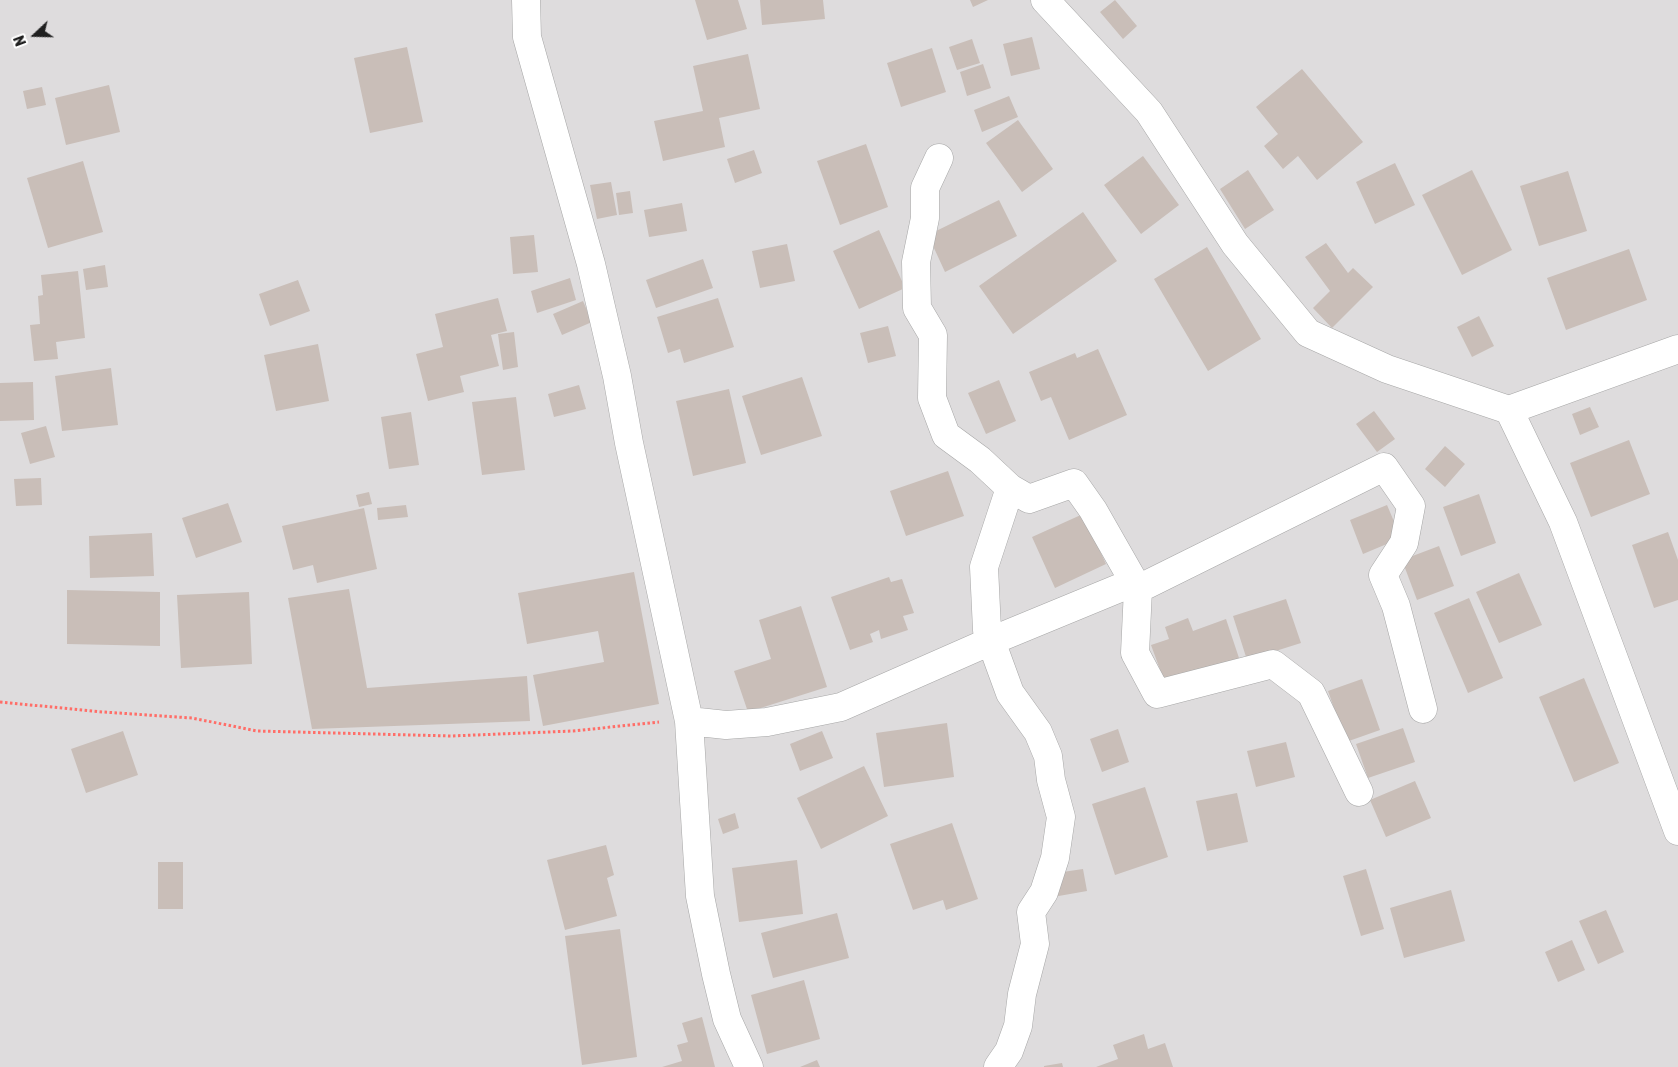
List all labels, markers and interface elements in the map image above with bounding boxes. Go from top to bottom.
north arrow [10,10,60,60]
text: N [11,33,30,48]

